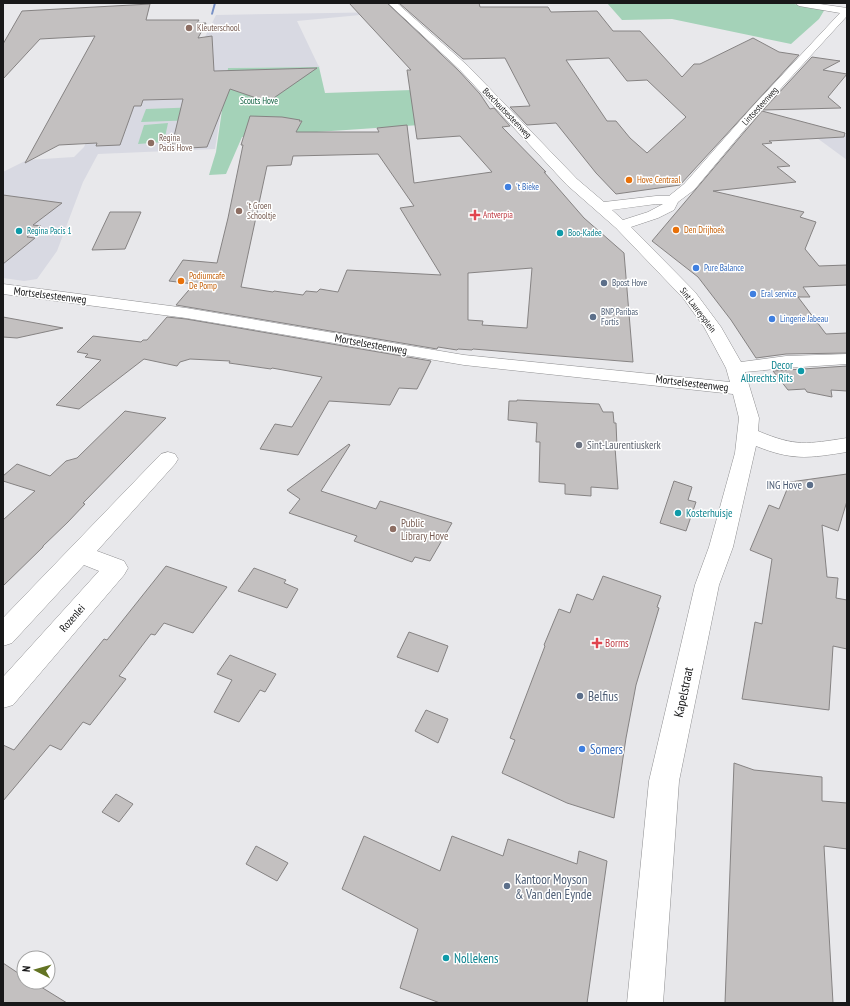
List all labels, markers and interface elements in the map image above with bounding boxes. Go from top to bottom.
place label: Kleuterschool [197,22,241,33]
marker: Kleuterschool [184,23,194,33]
street label: Lintsesteenweg [739,84,780,127]
street label: Boechoutsesteenweg [481,85,534,140]
park label: Scouts Hove [240,95,278,106]
place label: Regina Pacis Hove [159,132,193,153]
marker: Regina Pacis Hove [146,138,156,148]
place label: Hove Centraal [637,174,681,185]
marker: Hove Centraal [624,175,634,185]
place label: 't Bieke [516,181,539,192]
marker: 't Bieke [503,182,513,192]
place label: 't Groen Schooltje [247,200,276,222]
marker: 't Groen Schooltje [234,206,244,216]
place label: Antverpia [483,209,513,220]
marker: Antverpia [470,210,480,220]
place label: Den Drijhoek [684,224,725,236]
place label: Regina Pacis 1 [27,225,72,236]
marker: Den Drijhoek [671,225,681,235]
marker: Regina Pacis 1 [14,226,24,236]
place label: Boo-Kadee [568,227,602,238]
marker: Boo-Kadee [555,228,565,238]
place label: Pure Balance [704,262,744,273]
marker: Pure Balance [691,263,701,273]
place label: Podiumcafe De Pomp [189,270,225,291]
marker: Podiumcafe De Pomp [176,276,186,286]
place label: Bpost Hove [612,277,648,288]
marker: Bpost Hove [599,278,609,288]
street label: Mortselsesteenweg [13,284,87,306]
street label: Sint Laureysplein [678,285,719,334]
place label: Eral service [761,288,797,299]
marker: Eral service [748,289,758,299]
place label: BNP Paribas Fortis [601,306,638,327]
marker: BNP Paribas Fortis [588,312,598,322]
place label: Lingerie Jabeau [780,313,828,324]
marker: Lingerie Jabeau [767,314,777,324]
street label: Mortselsesteenweg [334,331,409,357]
place label: Decor Albrechts Rits [741,358,793,385]
marker: Decor Albrechts Rits [796,366,806,376]
street label: Mortselsesteenweg [655,372,729,394]
place label: Sint-Laurentiuskerk [587,438,661,452]
marker: Sint-Laurentiuskerk [574,440,584,450]
place label: ING Hove [766,478,802,492]
marker: ING Hove [805,480,815,490]
place label: Kosterhuisje [686,506,733,520]
marker: Kosterhuisje [673,508,683,518]
place label: Public Library Hove [401,516,449,543]
marker: Public Library Hove [388,524,398,534]
street label: Rozenlei [56,601,88,635]
place label: Borms [605,636,629,650]
marker: Borms [592,638,602,648]
street label: Kapelstraat [670,665,697,719]
place label: Belfius [588,688,618,705]
marker: Belfius [575,691,585,701]
place label: Somers [590,741,623,758]
marker: Somers [577,744,587,754]
place label: Kantoor Moyson & Van den Eynde [515,871,592,903]
marker: Kantoor Moyson & Van den Eynde [502,881,512,891]
north arrow [16,950,56,990]
place label: Nollekens [454,950,498,967]
marker: Nollekens [441,953,451,963]
text: N [19,965,33,973]

